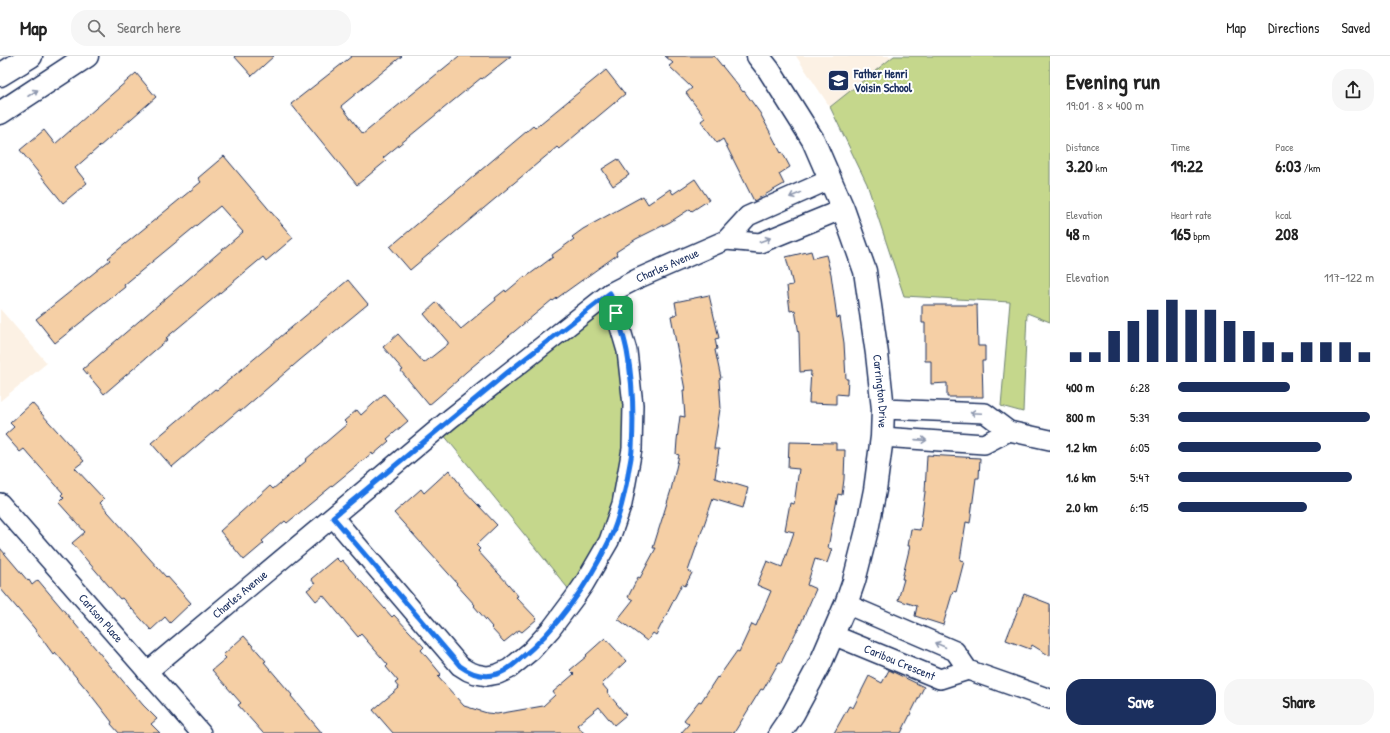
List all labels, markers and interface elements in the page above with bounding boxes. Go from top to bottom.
search box [71,10,351,46]
text: Map [20,15,47,41]
icon: search [85,17,107,39]
text: Search here [117,17,181,38]
text: Map [1226,18,1246,37]
text: Directions [1268,18,1319,37]
text: Saved [1341,18,1370,37]
place label: Father Henri Voisin School [853,65,913,96]
text: Evening run [1066,66,1160,96]
school or university icon: Father Henri Voisin School [825,68,851,94]
button: share [1332,69,1374,111]
one-way arrow [27,88,39,96]
text: 19:01 · 8 × 400 m [1066,96,1144,114]
text: Distance [1066,140,1100,154]
text: Time [1171,140,1190,154]
text: Pace [1275,140,1294,154]
text: 3.20 [1066,154,1093,177]
text: 19:22 [1171,154,1203,177]
text: 6:03 [1275,154,1301,177]
text: km [1093,161,1107,175]
text: /km [1301,161,1321,175]
one-way arrow [790,192,802,199]
text: Elevation [1066,208,1103,222]
text: Heart rate [1171,208,1212,222]
text: kcal [1275,208,1291,222]
text: 48 [1066,222,1080,245]
text: 165 [1171,222,1191,245]
text: 208 [1275,222,1298,245]
text: m [1080,229,1090,243]
text: bpm [1191,229,1210,243]
one-way arrow [758,236,770,244]
street label: Charles Avenue [633,244,701,286]
text: Elevation [1066,268,1109,286]
text: 117–122 m [1324,268,1374,286]
pin [599,296,633,330]
icon: arrive [605,302,627,324]
street label: Carrington Drive [869,354,892,429]
text: 400 m [1066,378,1094,396]
text: 6:28 [1130,378,1150,396]
text: 800 m [1066,408,1095,426]
text: 5:39 [1130,408,1149,426]
one-way arrow [970,409,983,417]
one-way arrow [914,436,927,443]
text: 1.2 km [1066,438,1097,456]
text: 6:05 [1130,438,1150,456]
text: 1.6 km [1066,468,1096,486]
text: 5:47 [1130,468,1150,486]
text: 2.0 km [1066,498,1098,516]
text: 6:15 [1130,498,1148,516]
street label: Charles Avenue [208,566,271,622]
street label: Carlson Place [75,590,127,646]
street label: Caribou Crescent [862,640,939,684]
one-way arrow [935,641,947,648]
button: Save [1066,679,1216,725]
button: Share [1224,679,1374,725]

